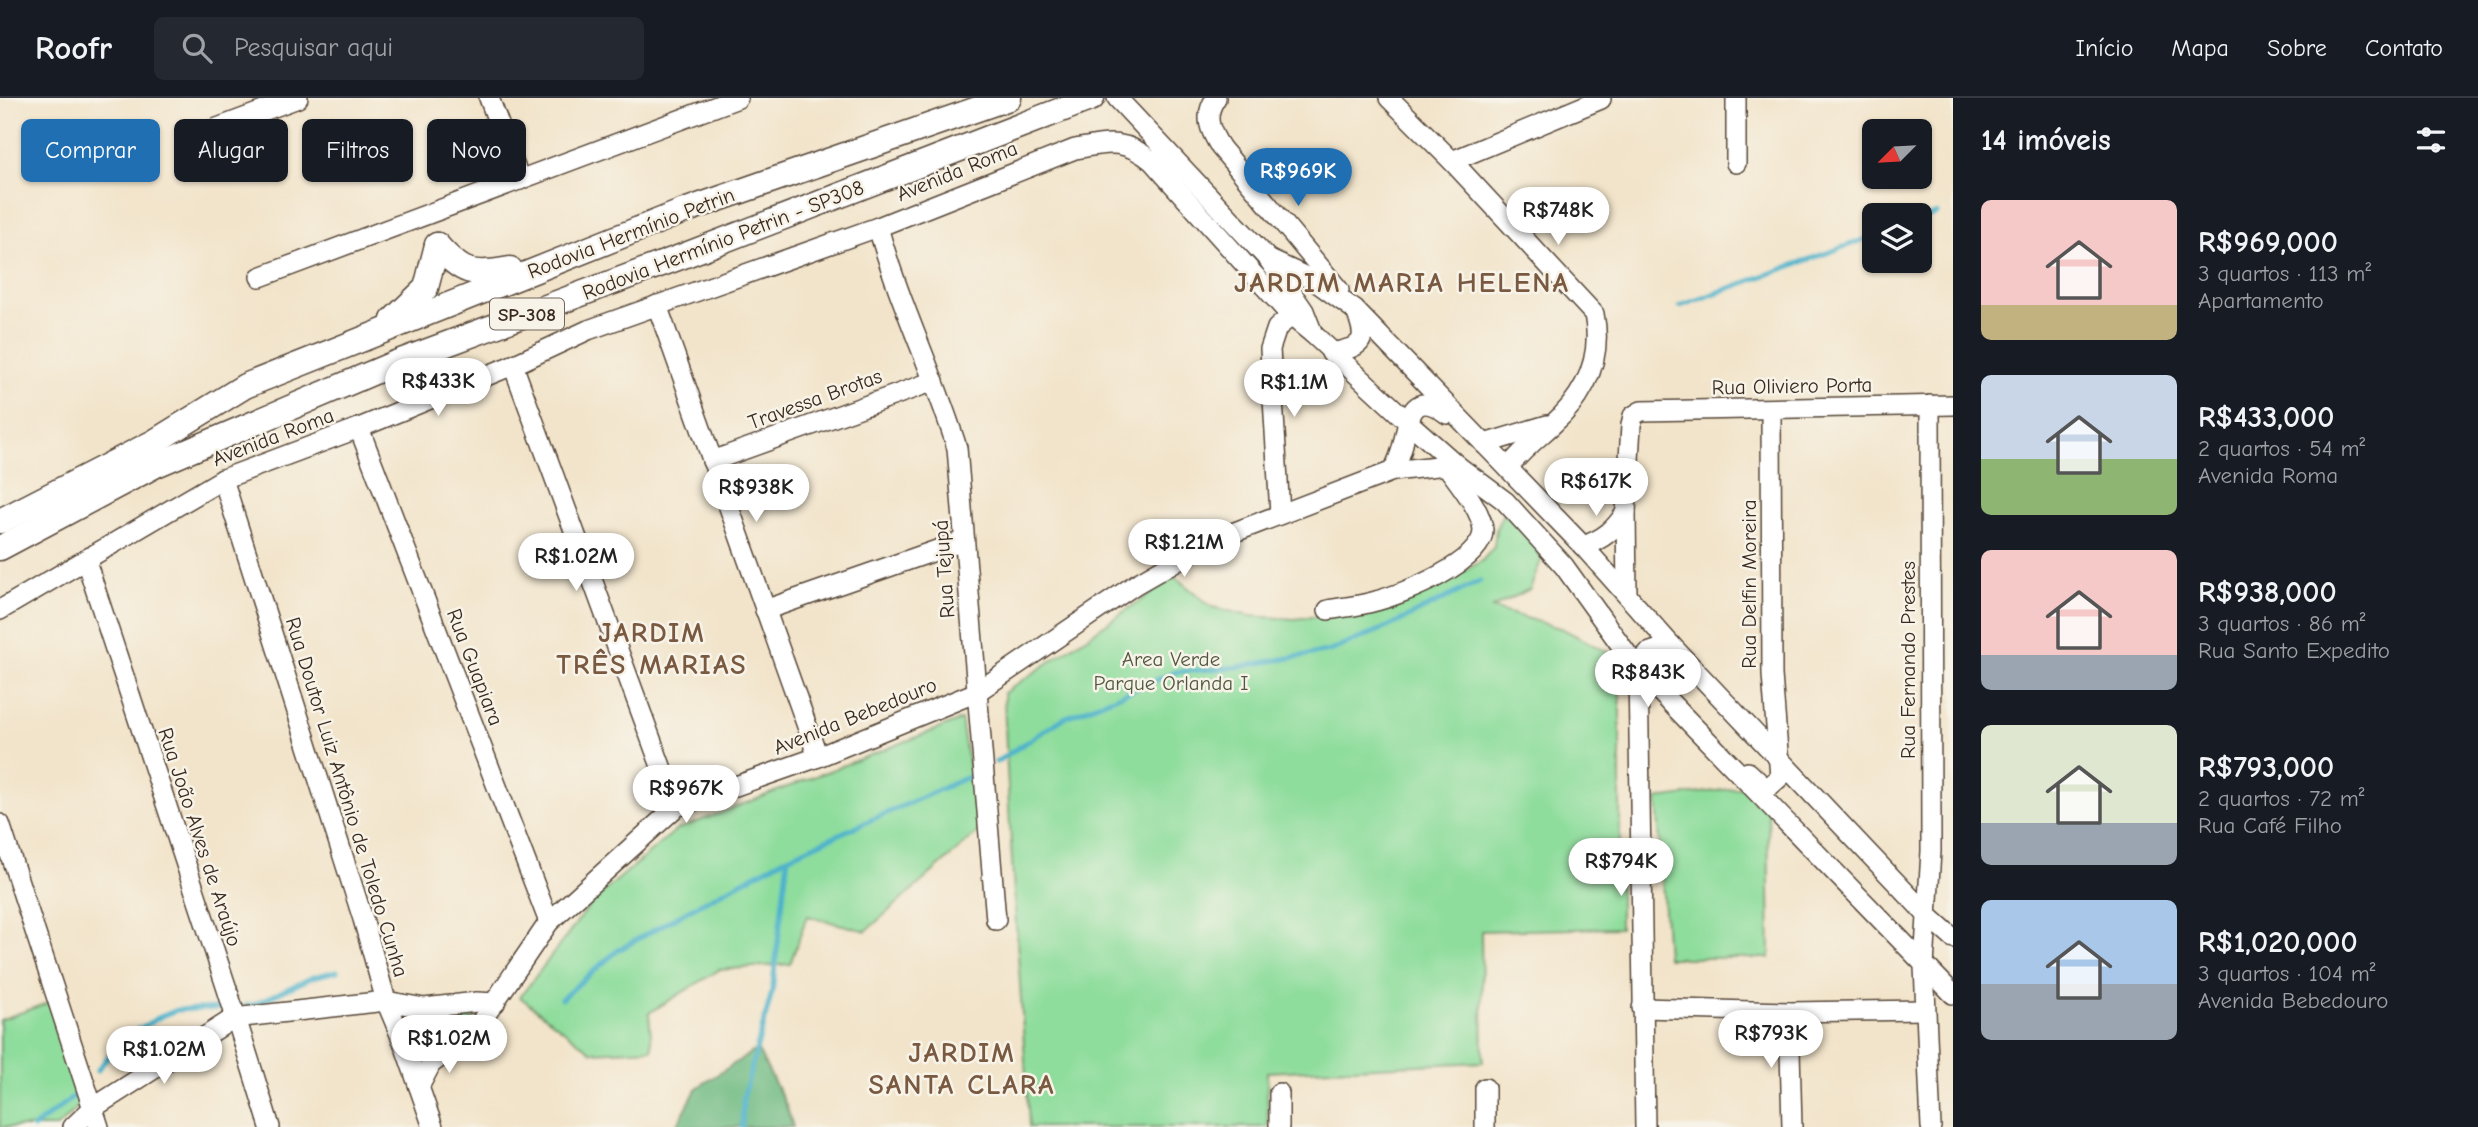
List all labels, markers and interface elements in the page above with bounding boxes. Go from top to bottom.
search box [154,17,644,80]
text: Roofr [35,29,112,67]
icon: search [178,29,216,67]
text: Pesquisar aqui [234,33,393,63]
text: Início [2075,34,2133,62]
text: Mapa [2171,34,2229,62]
text: Sobre [2267,34,2327,62]
text: Contato [2365,34,2443,62]
chip: Comprar [21,119,160,182]
chip: Alugar [174,119,288,182]
chip: Filtros [302,119,413,182]
chip: Novo [427,119,526,182]
north arrow [1862,119,1932,189]
map controls [1862,119,1932,273]
icon: filters [2412,121,2450,159]
text: 14 imóveis [1981,123,2111,158]
street label: Avenida Roma [893,136,1021,206]
pin: R$969K [1241,148,1355,208]
text: R$969K [1260,157,1336,184]
street label: Rodovia Hermínio Petrin - SP308 [579,175,867,305]
street label: Rodovia Hermínio Petrin [524,182,738,284]
pin: R$748K [1501,188,1615,247]
text: R$748K [1522,196,1594,223]
button: layers [1862,203,1932,273]
text: R$969,000 [2198,225,2338,260]
icon: home [2037,228,2121,312]
text: 3 quartos · 113 m² [2198,260,2371,287]
district label: JARDIM MARIA HELENA [1234,267,1570,299]
text: Apartamento [2198,287,2324,314]
road number: SP-308 [490,298,564,330]
pin: R$433K [381,358,495,418]
pin: R$1.1M [1237,360,1351,419]
street label: Travessa Brotas [745,364,885,434]
text: R$433K [401,367,475,394]
text: R$1.1M [1260,368,1328,395]
street label: Rua Oliviero Porta [1711,373,1873,399]
text: R$433,000 [2198,400,2334,435]
street label: Avenida Roma [209,403,337,471]
icon: home [2037,403,2121,487]
text: 2 quartos · 54 m² [2198,435,2365,462]
pin: R$617K [1539,458,1653,518]
text: Avenida Roma [2198,462,2338,489]
pin: R$938K [699,464,813,524]
text: R$617K [1560,467,1632,494]
text: R$938K [718,473,794,500]
street label: Rua Delfin Moreira [1737,499,1761,669]
street label: Rua Tejupá [929,519,959,619]
pin: R$1.21M [1119,519,1249,579]
text: R$1.21M [1144,528,1224,555]
pin: R$1.02M [511,533,641,593]
text: R$1.02M [534,542,618,569]
street label: Rua Fernando Prestes [1896,561,1920,759]
text: R$938,000 [2198,575,2337,610]
icon: home [2037,578,2121,662]
street label: Rua Guapiara [442,605,508,729]
text: 3 quartos · 86 m² [2198,610,2366,637]
street label: Rua Doutor Luiz Antônio de Toledo Cunha [281,614,413,980]
district label: JARDIM TRÊS MARIAS [556,617,748,681]
text: Rua Santo Expedito [2198,637,2390,664]
park label: Area Verde Parque Orlanda I [1094,647,1248,695]
pin: R$843K [1591,650,1705,709]
text: R$843K [1611,658,1685,685]
street label: Avenida Bebedouro [770,672,940,760]
street label: Rua João Alves de Araújo [153,725,247,949]
text: R$793,000 [2198,750,2334,785]
icon: home [2037,753,2121,837]
pin: R$967K [629,766,743,825]
text: R$967K [649,774,723,801]
text: 2 quartos · 72 m² [2198,785,2365,812]
text: Rua Café Filho [2198,812,2342,839]
pin: R$794K [1564,838,1678,898]
text: R$794K [1585,847,1657,874]
text: R$1,020,000 [2198,925,2358,960]
icon: home [2037,928,2121,1012]
text: 3 quartos · 104 m² [2198,960,2376,987]
text: Avenida Bebedouro [2198,987,2388,1014]
pin: R$793K [1714,1010,1828,1070]
pin: R$1.02M [384,1016,514,1075]
text: R$793K [1734,1019,1808,1046]
text: R$1.02M [407,1024,491,1051]
pin: R$1.02M [99,1026,229,1086]
text: R$1.02M [122,1035,206,1062]
district label: JARDIM SANTA CLARA [868,1037,1056,1101]

